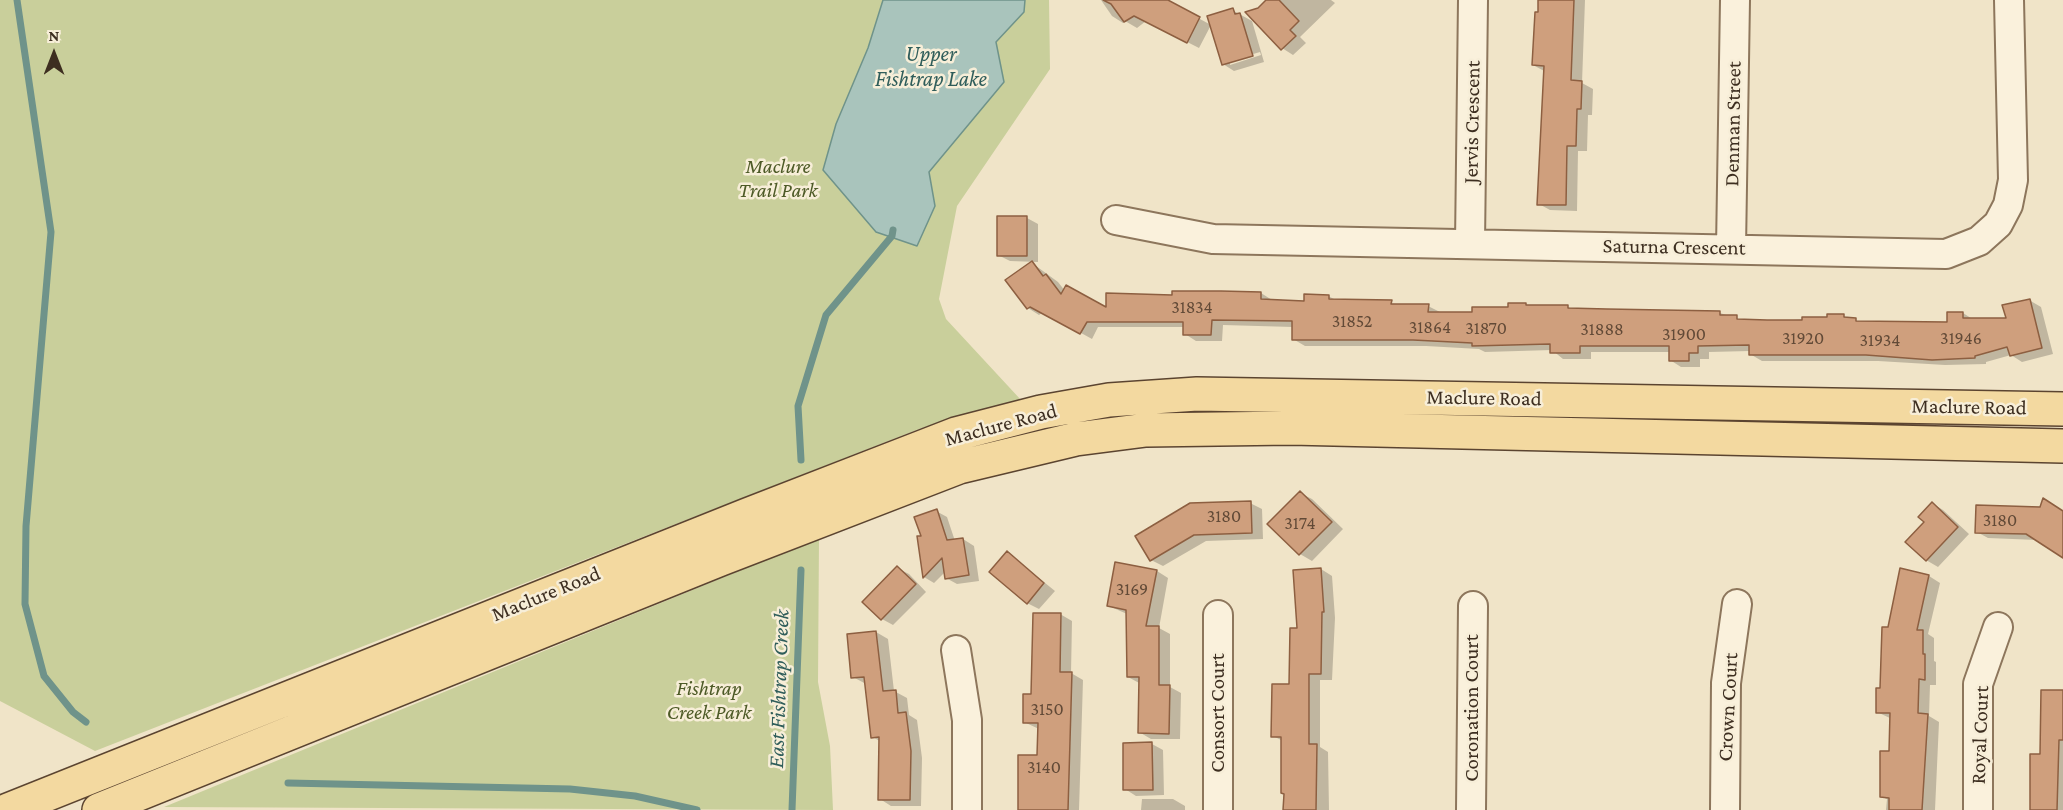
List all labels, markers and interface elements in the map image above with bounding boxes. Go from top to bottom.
north arrow [24,24,84,84]
text: N [49,27,59,44]
water label: Upper Fishtrap Lake [875,41,987,92]
street label: Jervis Crescent [1458,60,1486,184]
street label: Denman Street [1719,61,1747,187]
park label: Maclure Trail Park [738,154,818,204]
street label: Saturna Crescent [1602,233,1746,261]
house number: 31834 [1171,296,1213,318]
house number: 31852 [1332,310,1372,332]
house number: 31864 [1409,316,1451,338]
house number: 31870 [1465,317,1507,339]
house number: 31888 [1580,318,1624,340]
house number: 31900 [1662,323,1706,345]
house number: 31920 [1782,327,1824,349]
house number: 31946 [1940,327,1982,349]
house number: 31934 [1859,329,1901,351]
street label: Maclure Road [1426,384,1542,412]
street label: Maclure Road [1911,393,2027,421]
street label: Maclure Road [942,398,1060,452]
house number: 3180 [1207,505,1241,527]
house number: 3180 [1983,509,2017,531]
house number: 3174 [1284,512,1316,534]
street label: Maclure Road [488,561,604,627]
house number: 3169 [1116,578,1148,600]
water label: East Fishtrap Creek [763,609,795,769]
street label: Coronation Court [1459,634,1485,782]
street label: Crown Court [1713,652,1743,762]
street label: Consort Court [1205,653,1231,773]
park label: Fishtrap Creek Park [667,676,751,726]
street label: Royal Court [1966,685,1994,785]
house number: 3150 [1030,698,1064,720]
house number: 3140 [1027,756,1061,778]

